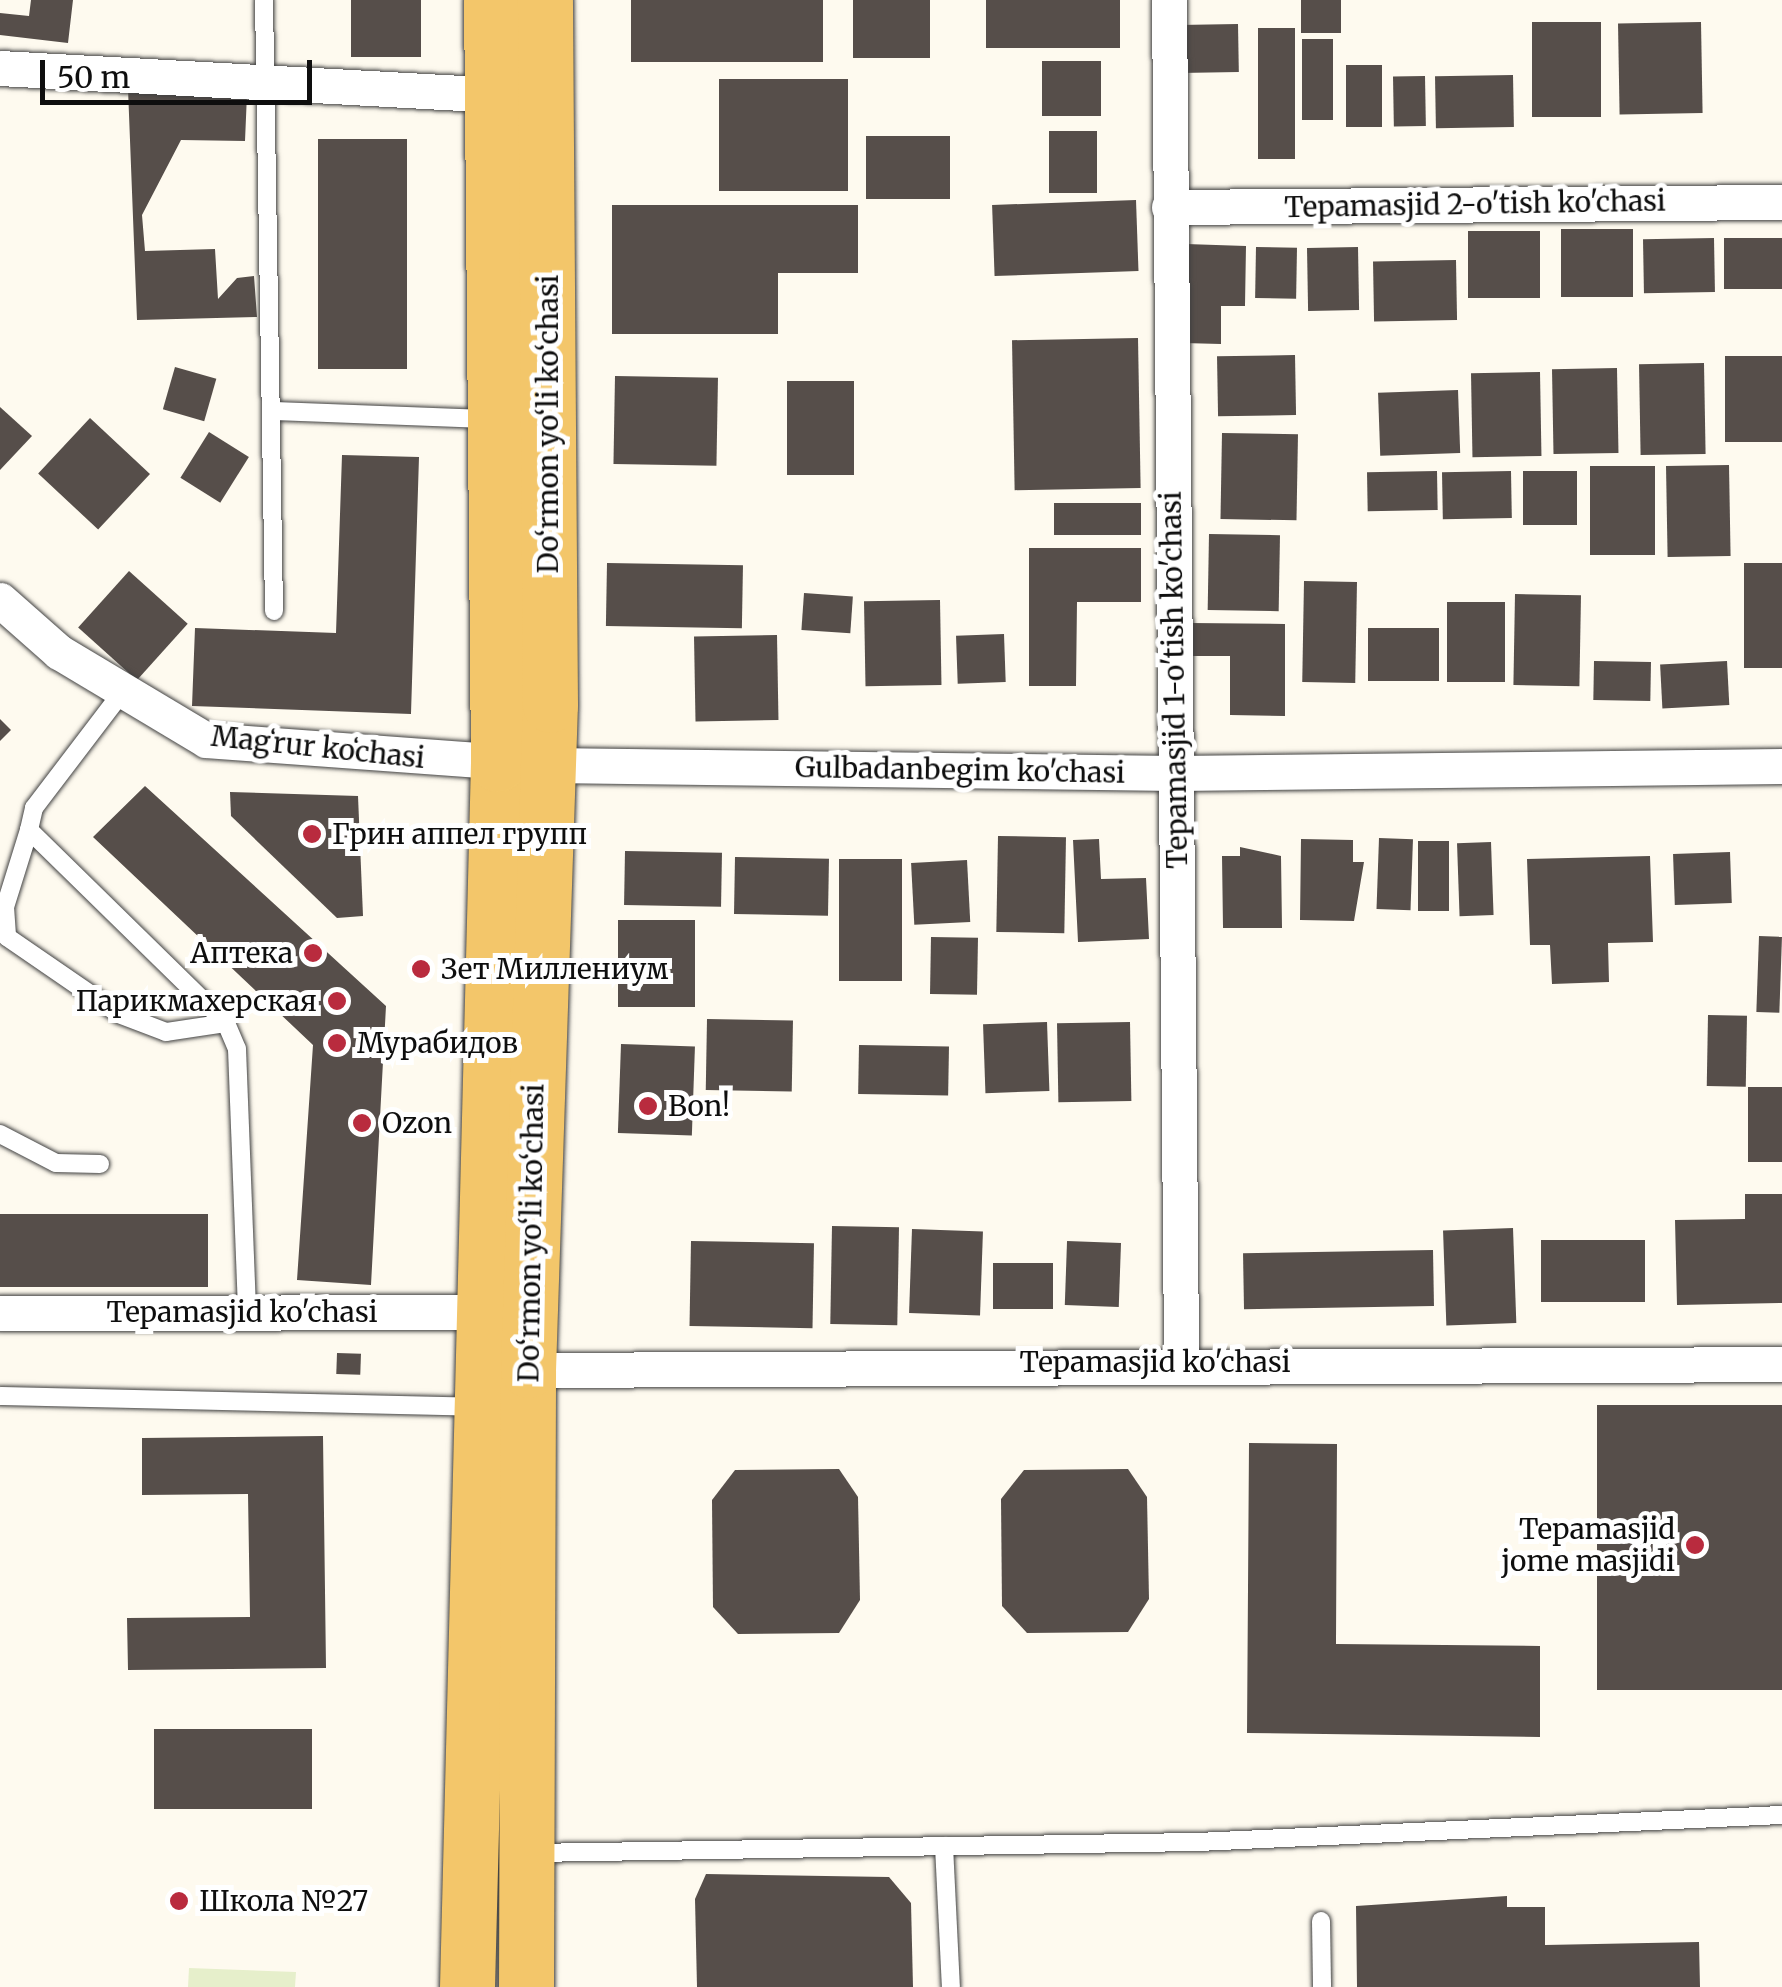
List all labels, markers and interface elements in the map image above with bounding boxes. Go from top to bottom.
scale bar [45,40,318,102]
text: 50 m [57,58,130,96]
street label: Tepamasjid 2-o'tish ko'chasi [1284,184,1666,224]
street label: Do‘rmon yo‘li ko‘chasi [531,275,565,573]
street label: Tepamasjid 1-o'tish ko'chasi [1154,491,1194,869]
street label: Magʻrur koʻchasi [210,719,426,775]
street label: Gulbadanbegim ko'chasi [795,750,1125,790]
place label: Грин аппел групп [332,817,587,851]
marker: Грин аппел групп [301,823,323,845]
place label: Аптека [190,936,293,970]
marker: Аптека [302,942,324,964]
place label: Зет Миллениум [441,952,668,986]
marker: Зет Миллениум [410,958,432,980]
place label: Парикмахерская [76,984,317,1018]
marker: Парикмахерская [326,990,348,1012]
place label: Мурабидов [357,1026,518,1060]
marker: Мурабидов [326,1032,348,1054]
street label: Do‘rmon yo‘li ko‘chasi [512,1083,550,1383]
place label: Bon! [668,1089,730,1123]
marker: Bon! [637,1095,659,1117]
place label: Ozon [382,1106,452,1140]
marker: Ozon [351,1112,373,1134]
street label: Tepamasjid ko'chasi [107,1295,377,1329]
street label: Tepamasjid ko'chasi [1020,1345,1290,1379]
place label: Tepamasjid jome masjidi [1501,1512,1675,1578]
marker: Tepamasjid jome masjidi [1684,1534,1706,1556]
place label: Школа №27 [199,1884,368,1918]
marker: Школа №27 [168,1890,190,1912]

